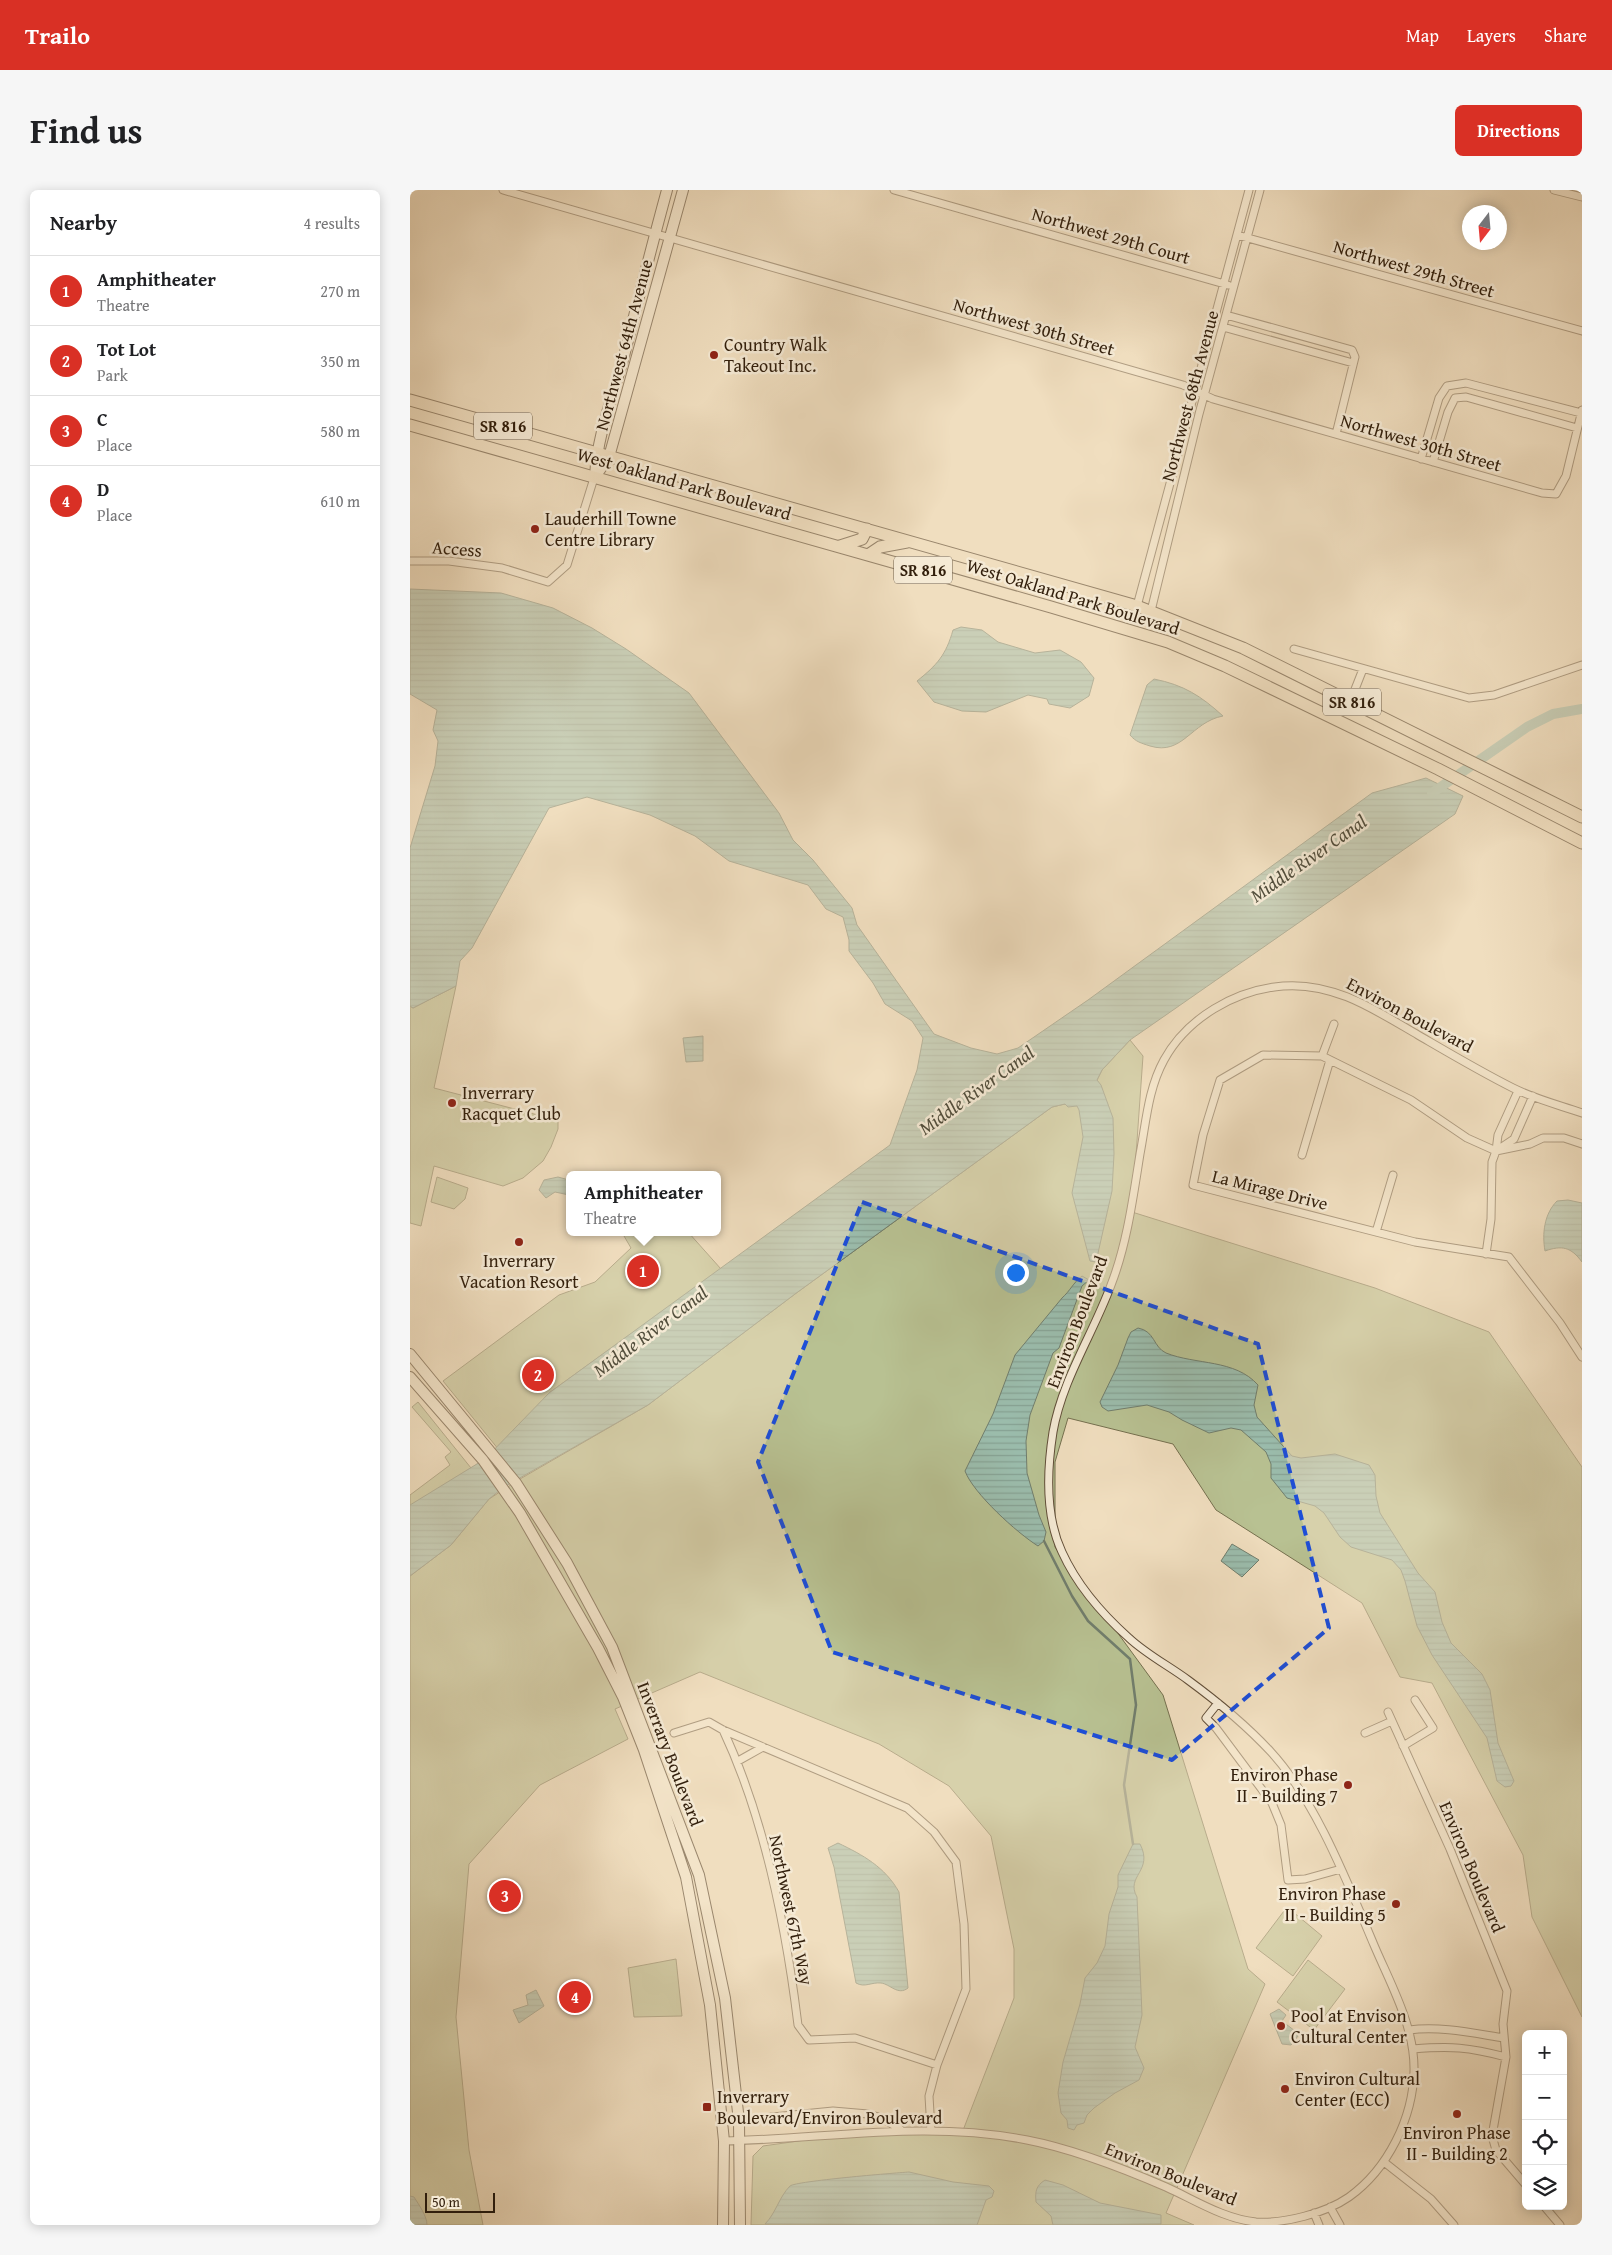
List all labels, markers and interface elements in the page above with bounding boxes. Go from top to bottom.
text: Trailo [25,18,90,53]
text: Map [1406,22,1439,49]
text: Layers [1467,22,1516,49]
text: Share [1544,22,1587,49]
text: Find us [30,105,143,156]
button: Directions [1455,105,1582,156]
street label: Northwest 29th Court [1029,200,1194,271]
north arrow [1462,205,1507,250]
text: Nearby [50,207,117,238]
text: 4 results [303,211,360,235]
street label: Northwest 29th Street [1330,233,1498,305]
street label: Northwest 64th Avenue [588,256,659,433]
text: Amphitheater [97,265,216,293]
text: 1 [62,279,70,303]
text: 270 m [320,279,360,303]
street label: Northwest 30th Street [950,291,1118,363]
text: Theatre [97,293,150,317]
street label: Northwest 68th Avenue [1154,307,1225,484]
place label: Country Walk Takeout Inc. [724,331,828,379]
text: Tot Lot [97,335,156,363]
text: 2 [62,349,70,373]
text: 350 m [320,349,360,373]
marker: Country Walk Takeout Inc. [708,349,720,361]
text: Park [97,363,128,387]
text: C [97,405,108,433]
street label: Northwest 30th Street [1337,407,1505,479]
road number: SR 816 [474,412,532,440]
text: 3 [62,419,70,443]
text: 580 m [320,419,360,443]
text: Place [97,433,132,457]
street label: West Oakland Park Boulevard [574,440,795,527]
text: D [97,475,109,503]
text: 4 [62,489,70,513]
text: 610 m [320,489,360,513]
text: Place [97,503,132,527]
place label: Lauderhill Towne Centre Library [545,505,676,553]
marker: Lauderhill Towne Centre Library [529,523,541,535]
street label: Access [431,533,483,564]
street label: West Oakland Park Boulevard [963,551,1183,642]
road number: SR 816 [894,556,952,584]
road number: SR 816 [1323,688,1381,716]
water label: Middle River Canal [1244,807,1372,909]
street label: Environ Boulevard [1342,970,1479,1060]
water label: Middle River Canal [912,1038,1040,1142]
place label: Inverrary Racquet Club [462,1079,561,1127]
marker: Inverrary Racquet Club [446,1097,458,1109]
street label: La Mirage Drive [1209,1162,1331,1217]
popup [566,1171,721,1236]
text: Amphitheater [584,1178,703,1206]
text: Theatre [584,1206,636,1230]
marker: Inverrary Vacation Resort [513,1236,525,1248]
place label: Inverrary Vacation Resort [459,1247,579,1295]
street label: Environ Boulevard [1039,1251,1114,1392]
pin: 1 [627,1252,659,1290]
your location [1003,1260,1029,1286]
water label: Middle River Canal [587,1278,713,1383]
pin: 2 [522,1356,554,1394]
street label: Inverrary Boulevard [630,1678,711,1830]
place label: Environ Phase II - Building 7 [1230,1761,1338,1809]
marker: Environ Phase II - Building 7 [1342,1779,1354,1791]
street label: Environ Boulevard [1433,1797,1512,1937]
street label: Northwest 67th Way [762,1832,821,1988]
pin: 3 [489,1877,521,1915]
place label: Environ Phase II - Building 5 [1278,1880,1386,1928]
marker: Environ Phase II - Building 5 [1390,1898,1402,1910]
pin: 4 [559,1978,591,2016]
place label: Pool at Envison Cultural Center [1291,2002,1408,2050]
marker: Pool at Envison Cultural Center [1275,2020,1287,2032]
map controls [1522,2030,1567,2210]
button: + [1522,2030,1567,2075]
place label: Environ Cultural Center (ECC) [1295,2065,1420,2113]
button: − [1522,2075,1567,2120]
place label: Inverrary Boulevard/Environ Boulevard [717,2083,943,2131]
marker: Environ Cultural Center (ECC) [1279,2083,1291,2095]
marker: Inverrary Boulevard/Environ Boulevard [701,2101,713,2113]
marker: Environ Phase II - Building 2 [1451,2108,1463,2120]
place label: Environ Phase II - Building 2 [1403,2119,1511,2167]
button: locate [1522,2120,1567,2165]
street label: Environ Boulevard [1101,2135,1242,2212]
button: layers [1522,2165,1567,2210]
scale bar [425,2190,495,2213]
text: 50 m [432,2192,460,2212]

